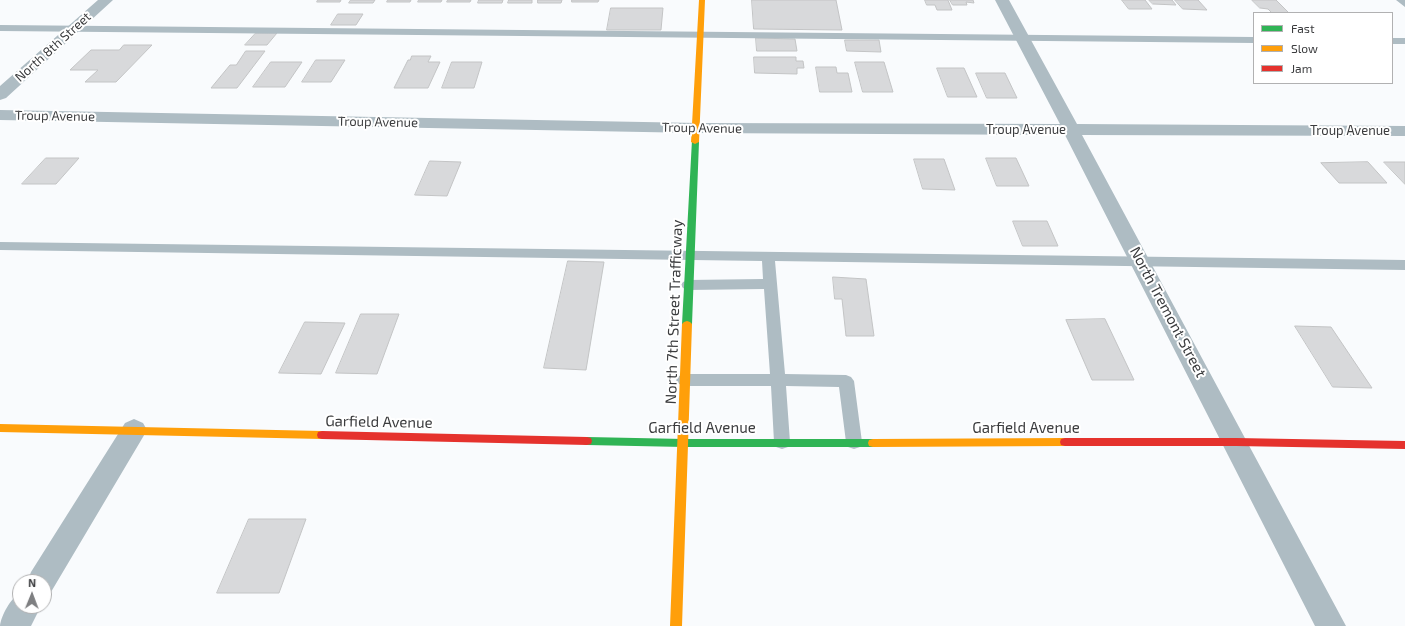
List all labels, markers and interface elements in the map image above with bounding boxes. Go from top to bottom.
street label: North 8th Street [12,9,94,85]
legend [1253,12,1393,84]
text: Fast [1291,21,1314,35]
text: Slow [1291,41,1318,55]
text: Jam [1291,61,1312,75]
street label: Troup Avenue [15,108,95,124]
street label: Troup Avenue [338,114,418,130]
street label: Troup Avenue [662,120,742,136]
street label: Troup Avenue [986,122,1066,138]
street label: Troup Avenue [1310,123,1390,139]
street label: North 7th Street Trafficway [662,219,686,405]
street label: North Tremont Street [1126,244,1210,380]
street label: Garfield Avenue [325,412,433,432]
street label: Garfield Avenue [648,419,756,437]
street label: Garfield Avenue [972,419,1080,437]
north arrow [12,574,52,614]
text: N [28,576,36,589]

